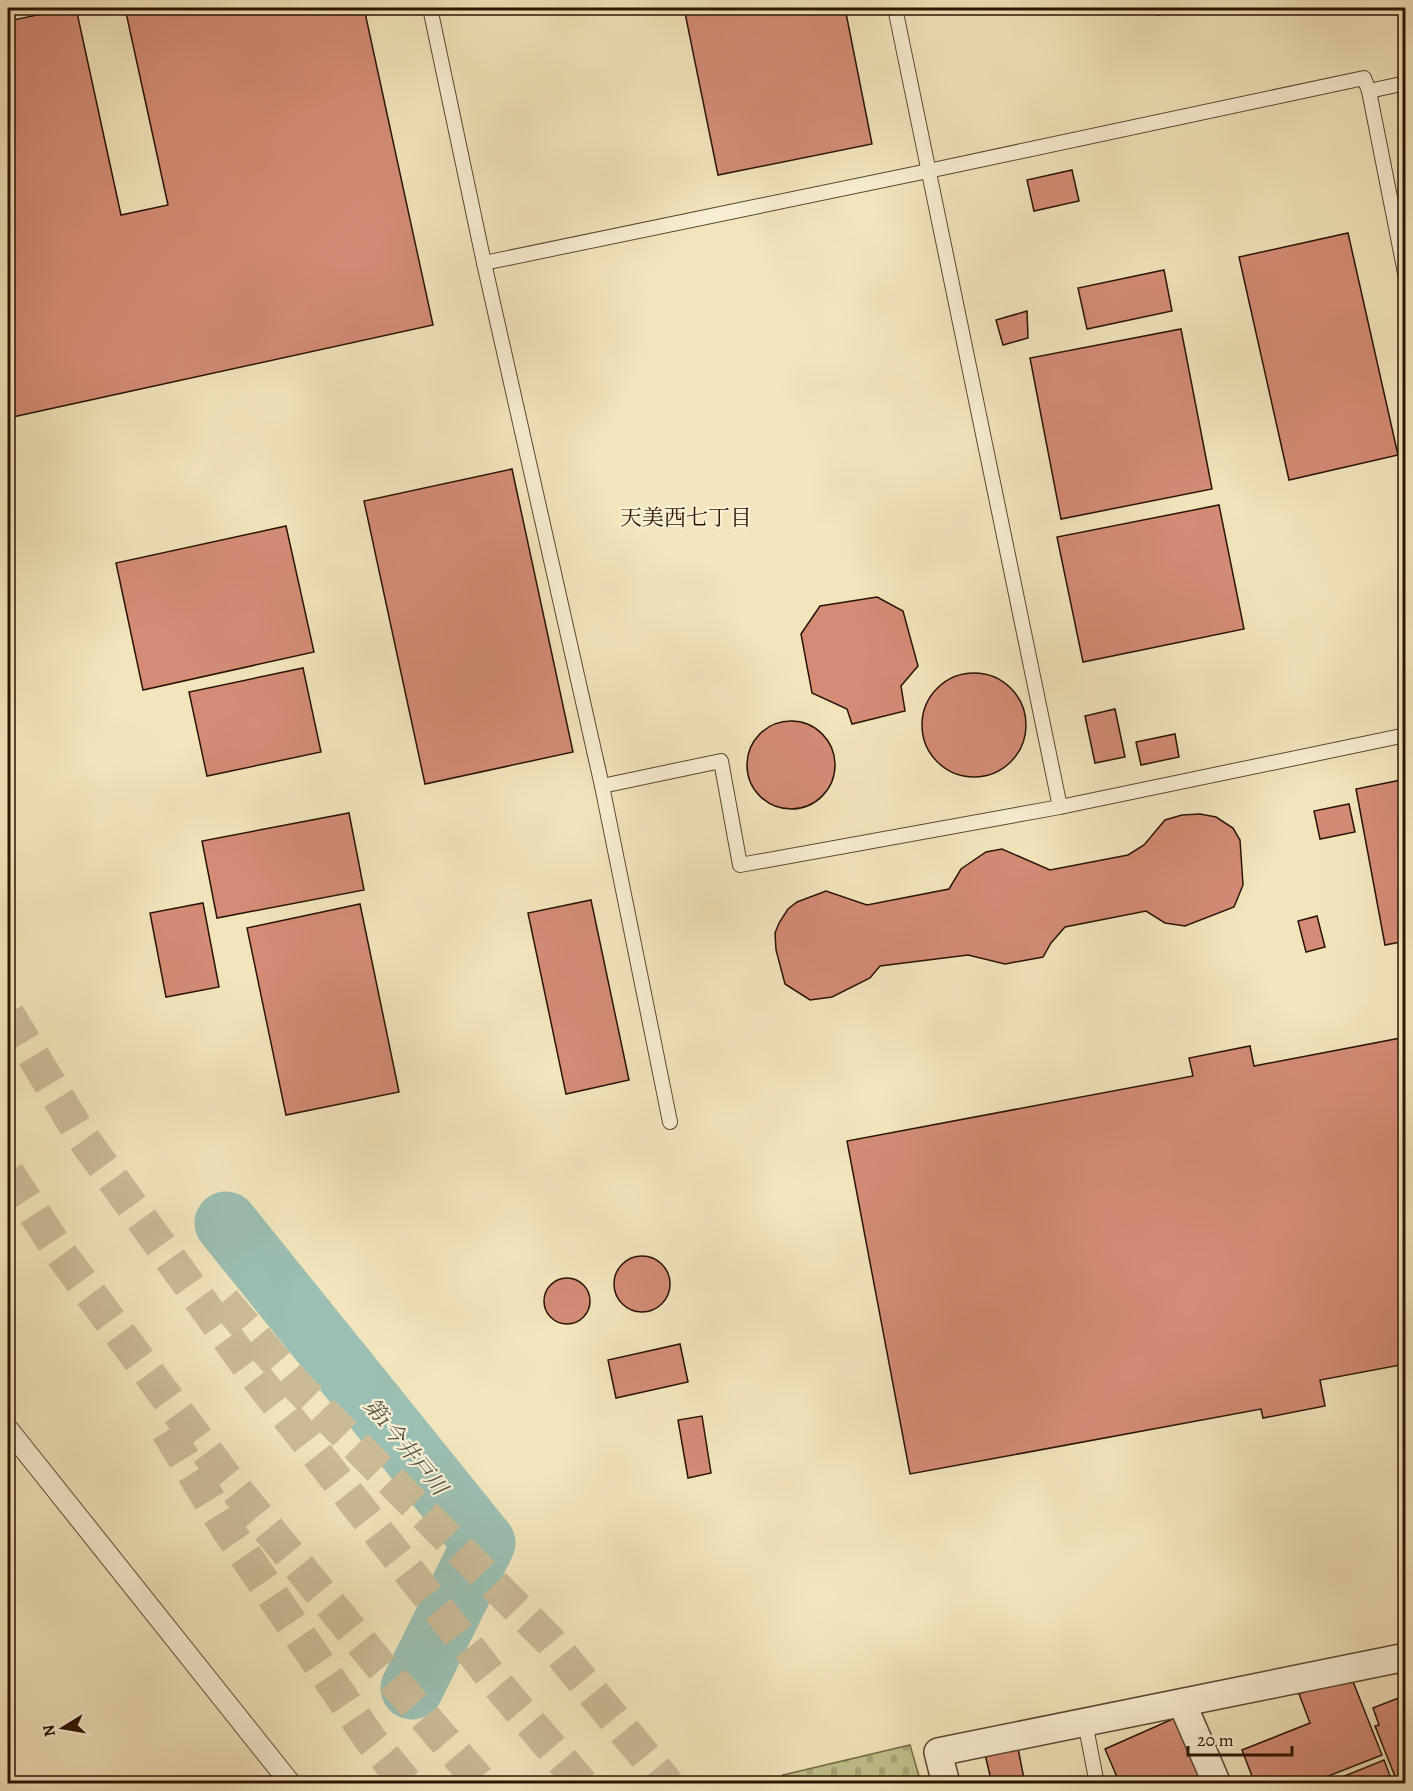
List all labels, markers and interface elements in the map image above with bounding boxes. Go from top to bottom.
district label: 天美西七丁目 [620,503,752,533]
water label: 第1今井戸川 [357,1392,455,1503]
north arrow [33,1698,93,1758]
scale bar [1188,1719,1292,1757]
text: N [37,1723,61,1738]
text: 20 m [1197,1728,1234,1752]

